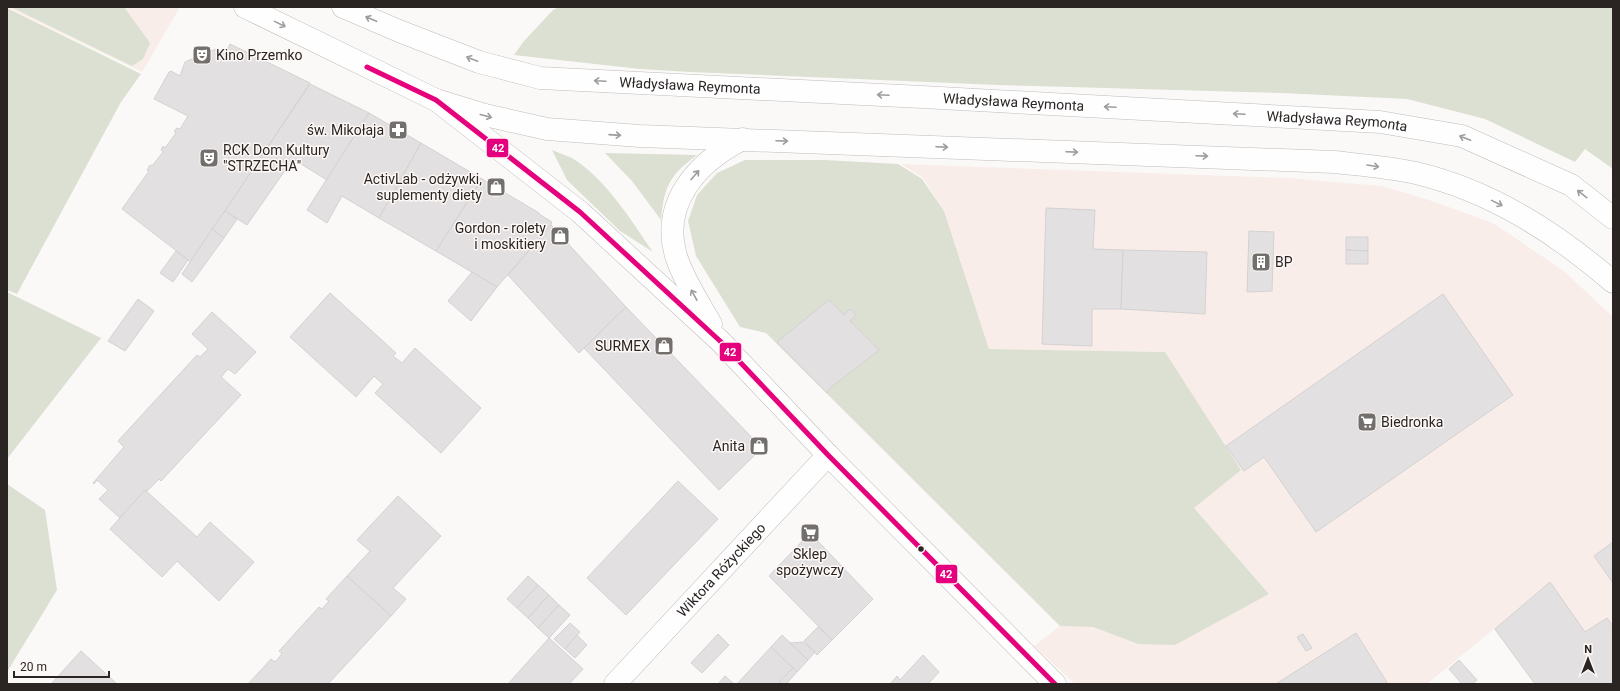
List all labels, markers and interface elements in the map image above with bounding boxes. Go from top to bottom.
one-way arrow [366,15,378,22]
one-way arrow [274,21,286,28]
theatre icon: Kino Przemko [191,44,213,66]
place label: Kino Przemko [216,47,303,63]
one-way arrow [467,55,479,63]
street label: Władysława Reymonta [619,74,761,97]
one-way arrow [594,77,607,85]
street label: Władysława Reymonta [943,90,1085,114]
one-way arrow [877,91,890,98]
one-way arrow [1104,103,1117,111]
street label: Władysława Reymonta [1266,108,1409,135]
one-way arrow [1233,110,1246,118]
one-way arrow [480,112,493,120]
pharmacy icon: św. Mikołaja [387,119,409,141]
place label: św. Mikołaja [307,122,384,138]
one-way arrow [608,131,621,138]
one-way arrow [1460,133,1472,141]
one-way arrow [775,137,788,144]
line badge: 42 [486,138,509,158]
place label: RCK Dom Kultury "STRZECHA" [223,142,330,174]
text: 42 [492,142,504,155]
one-way arrow [935,144,948,151]
theatre icon: RCK Dom Kultury "STRZECHA" [198,147,220,169]
one-way arrow [1065,148,1078,156]
one-way arrow [1195,153,1208,160]
one-way arrow [1366,162,1379,170]
one-way arrow [690,169,699,180]
place label: ActivLab - odżywki, suplementy diety [364,171,482,203]
shop icon: ActivLab - odżywki, suplementy diety [485,176,507,198]
one-way arrow [1577,189,1588,198]
one-way arrow [1491,199,1503,207]
place label: Gordon - rolety i moskitiery [455,220,546,252]
shop icon: Gordon - rolety i moskitiery [549,225,571,247]
building icon: BP [1250,251,1272,273]
place label: BP [1275,254,1293,270]
one-way arrow [690,289,698,301]
shop icon: SURMEX [653,335,675,357]
place label: SURMEX [595,338,650,354]
line badge: 42 [719,342,742,362]
text: 42 [724,346,736,359]
supermarket icon: Biedronka [1356,411,1378,433]
place label: Biedronka [1381,414,1443,430]
shop icon: Anita [748,435,770,457]
place label: Anita [713,438,745,454]
street label: Wiktora Różyckiego [674,520,769,620]
supermarket icon: Sklep spożywczy [799,522,821,544]
unlabelled marker [916,544,926,554]
place label: Sklep spożywczy [776,546,844,578]
line badge: 42 [935,564,958,584]
text: 42 [940,568,952,581]
north arrow [1568,639,1608,679]
text: N [1584,643,1592,656]
scale bar [14,653,109,679]
text: 20 m [20,660,47,674]

